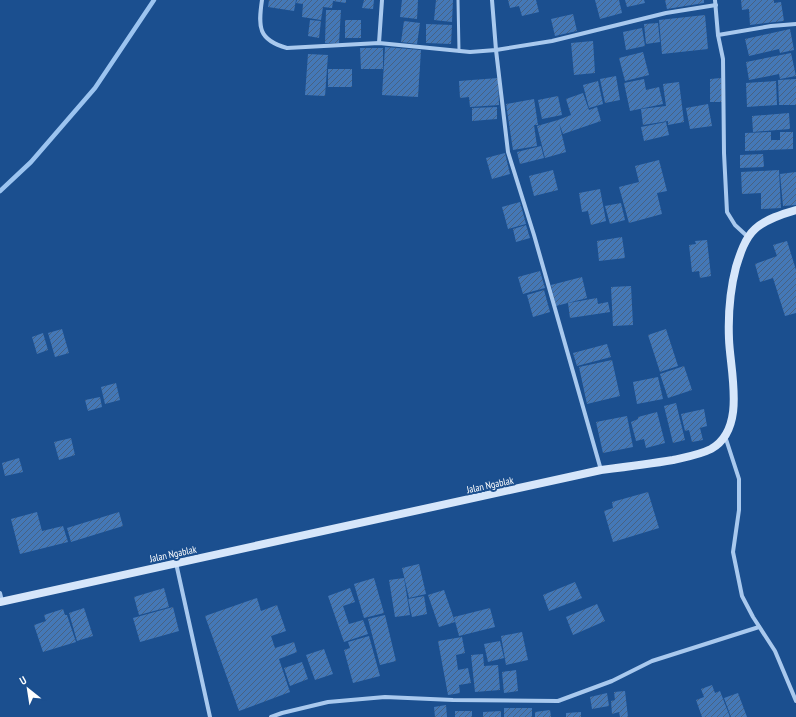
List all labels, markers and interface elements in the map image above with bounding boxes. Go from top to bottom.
street label: Jalan Ngablak [464,474,515,497]
street label: Jalan Ngablak [147,543,198,566]
north arrow [8,669,48,709]
text: U [17,673,29,688]

